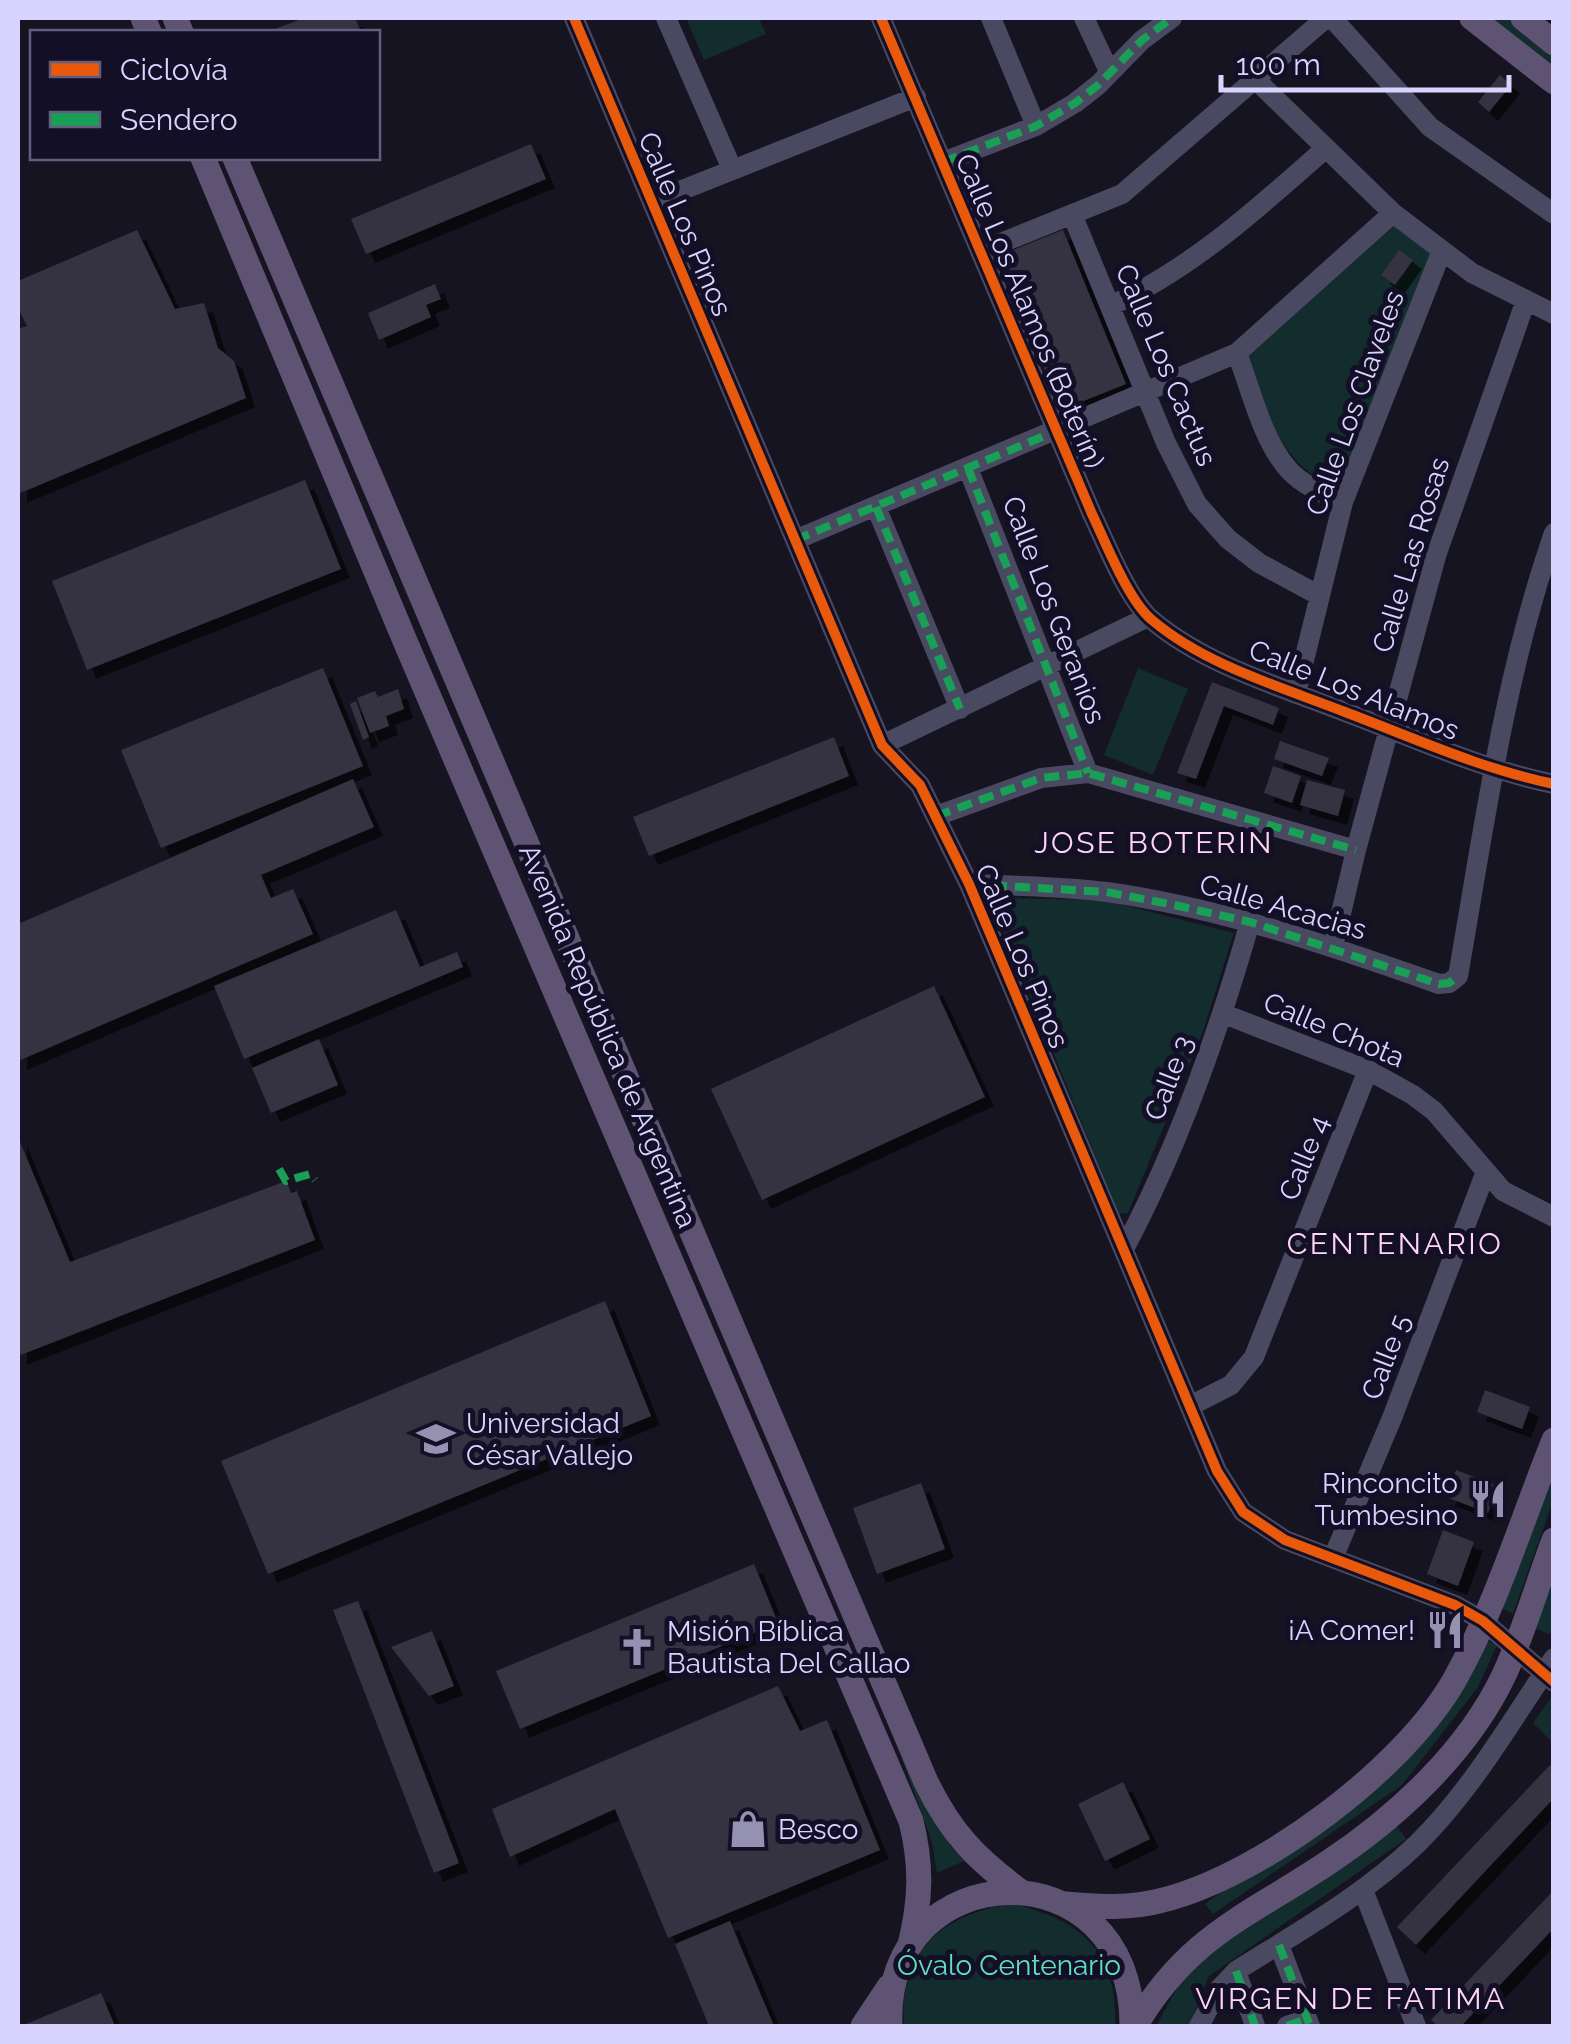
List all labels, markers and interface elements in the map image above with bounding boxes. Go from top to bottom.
legend [30,30,380,160]
scale bar [1221,30,1508,92]
text: 100 m [1236,47,1321,82]
text: Ciclovía [120,52,228,87]
text: Sendero [120,102,237,137]
street label: Calle Los Pinos [631,127,739,321]
street label: Calle Los Alamos (Boterín) [949,149,1111,473]
street label: Calle Los Cactus [1109,259,1223,471]
street label: Calle Los Claveles [1299,286,1411,520]
street label: Calle Las Rosas [1366,453,1456,657]
street label: Calle Los Geranios [995,492,1113,728]
street label: Calle Los Alamos [1244,633,1464,747]
district label: JOSE BOTERIN [1034,825,1274,860]
street label: Avenida República de Argentina [512,839,704,1233]
street label: Calle Los Pinos [968,859,1076,1053]
street label: Calle Acacias [1196,867,1370,947]
street label: Calle Chota [1259,986,1409,1074]
street label: Calle 3 [1138,1031,1200,1125]
street label: Calle 4 [1272,1111,1336,1205]
district label: CENTENARIO [1287,1226,1503,1261]
street label: Calle 5 [1355,1310,1417,1404]
place label: Universidad César Vallejo [466,1407,633,1472]
school or university icon: Universidad César Vallejo [415,1418,457,1460]
place label: Rinconcito Tumbesino [1315,1467,1458,1532]
restaurant icon: Rinconcito Tumbesino [1467,1478,1509,1520]
restaurant icon: ¡A Comer! [1424,1609,1466,1651]
place label: ¡A Comer! [1288,1614,1415,1647]
place label: Misión Bíblica Bautista Del Callao [667,1615,910,1680]
church icon: Misión Bíblica Bautista Del Callao [616,1626,658,1668]
shop icon: Besco [727,1808,769,1850]
place label: Besco [778,1813,859,1846]
park label: Óvalo Centenario [897,1949,1121,1982]
district label: VIRGEN DE FATIMA [1195,1981,1507,2016]

